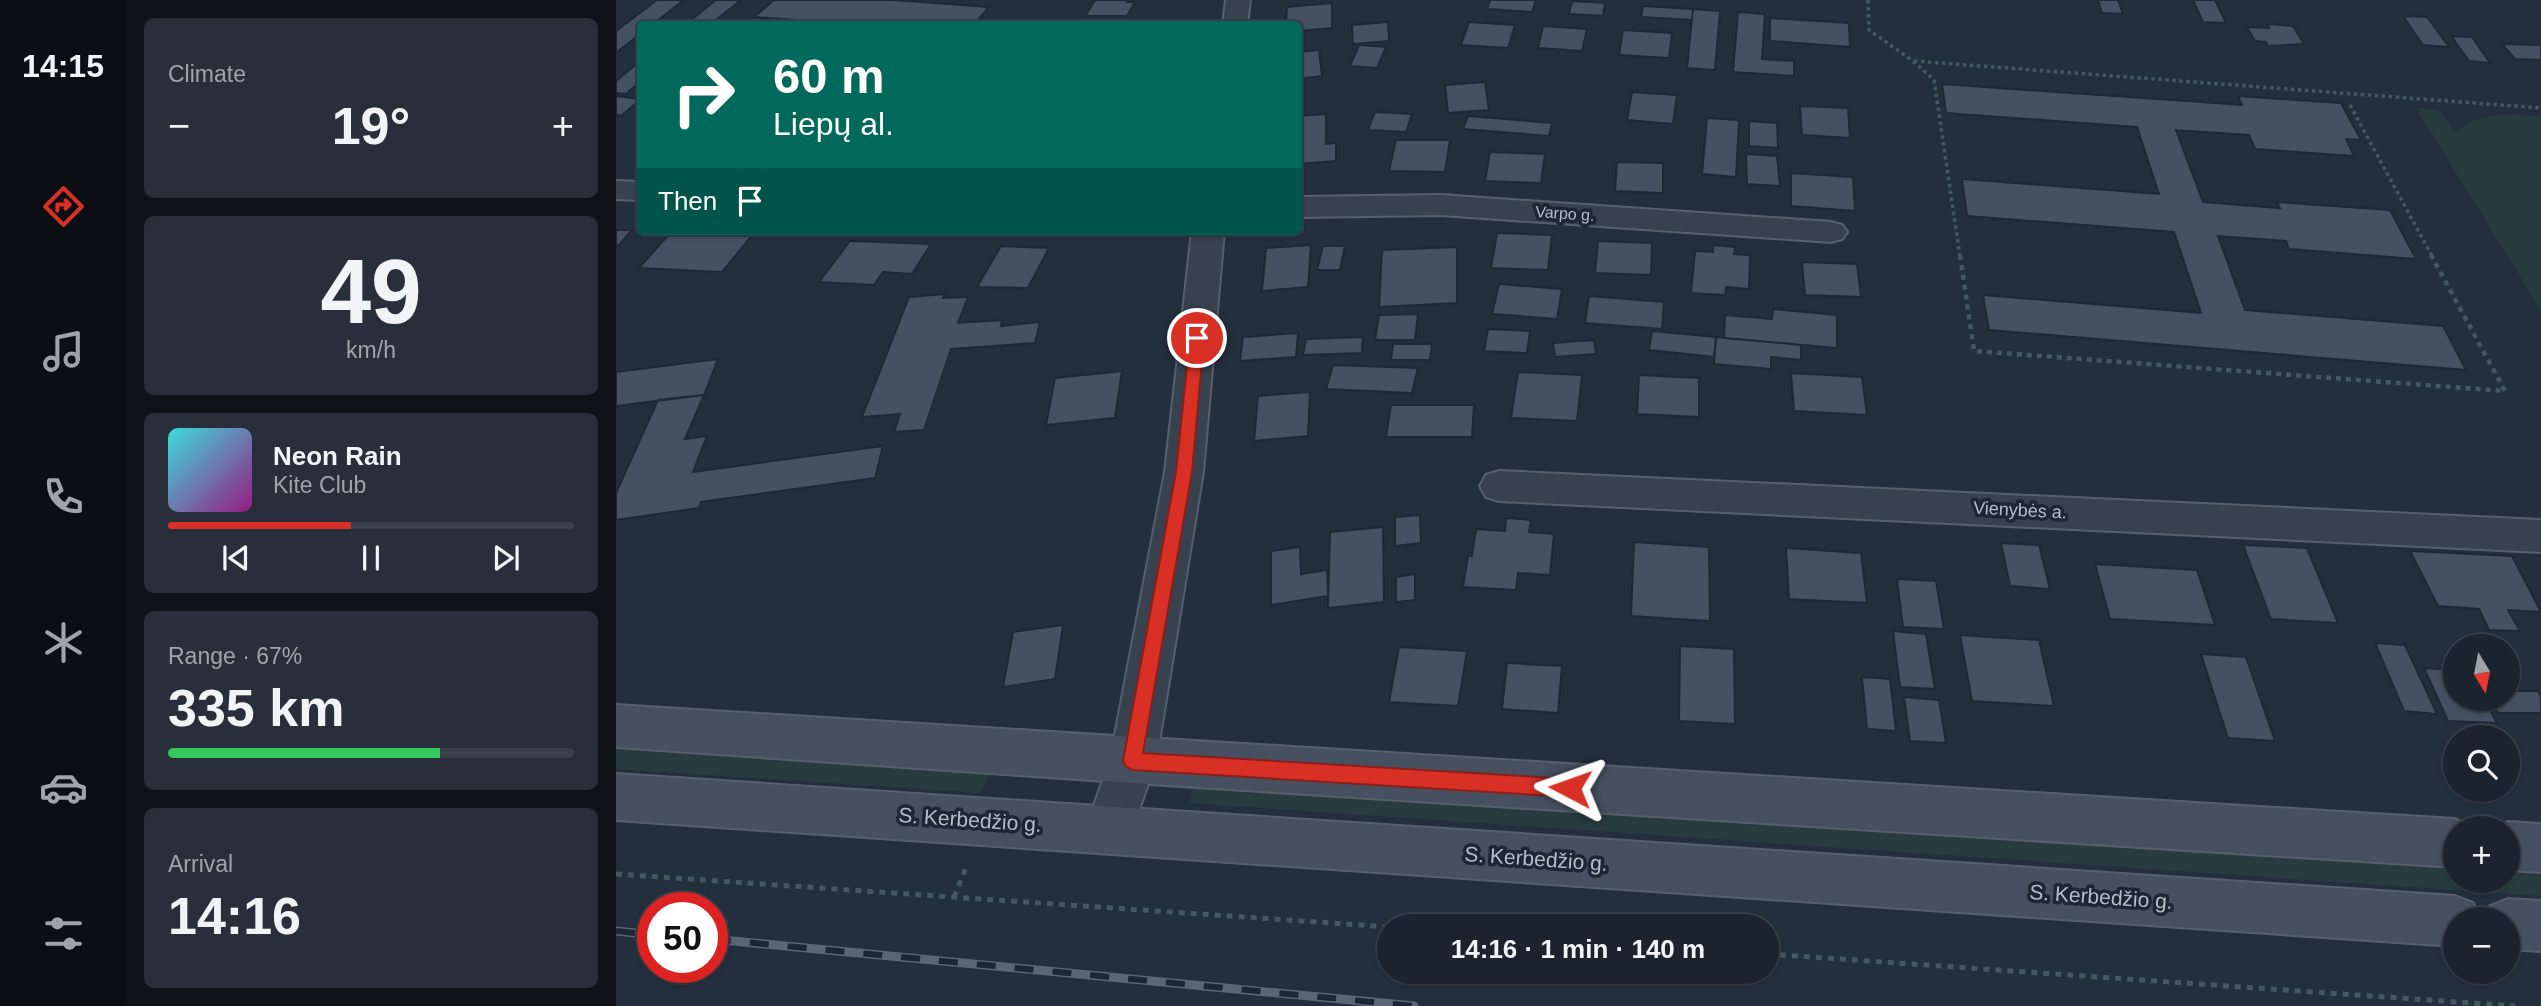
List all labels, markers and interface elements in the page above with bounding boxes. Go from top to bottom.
text: 14:15 [22,48,104,84]
icon: right [658,49,749,140]
text: 60 m [773,49,885,103]
text: Climate [168,61,246,87]
text: 19° [332,97,410,155]
text: − [168,105,190,147]
text: + [552,105,574,147]
text: Liepų al. [773,106,894,142]
icon: directions [39,182,88,231]
icon: arrive [731,182,769,220]
text: Then [658,186,717,216]
street label: Varpo g. [1535,203,1595,224]
text: 49 [320,241,422,342]
pin [1167,308,1227,368]
icon: arrive [1178,319,1216,357]
icon: music [39,327,88,376]
text: km/h [346,337,396,363]
text: Neon Rain [273,441,402,471]
icon: phone [39,472,88,521]
text: Kite Club [273,472,366,498]
street label: Vienybės a. [1973,498,2067,522]
icon: previous [217,539,255,577]
icon: pause [352,539,390,577]
icon: next [487,539,525,577]
icon: climate [39,618,88,667]
north arrow [2443,634,2520,710]
map controls [2443,634,2520,984]
text: Range · 67% [168,643,302,669]
text: 335 km [168,679,344,737]
button: search [2443,725,2520,802]
position arrow [1533,751,1607,825]
icon: car [39,763,88,812]
street label: S. Kerbedžio g. [898,803,1042,836]
button: + [2443,816,2520,893]
street label: S. Kerbedžio g. [1464,842,1608,875]
text: Arrival [168,851,233,877]
street label: S. Kerbedžio g. [2029,880,2173,913]
text: 14:16 [168,887,301,945]
speed limit sign: 50 [637,892,728,983]
button: − [2443,907,2520,984]
icon: filters [39,909,88,958]
text: 14:16 · 1 min · 140 m [1451,934,1705,964]

